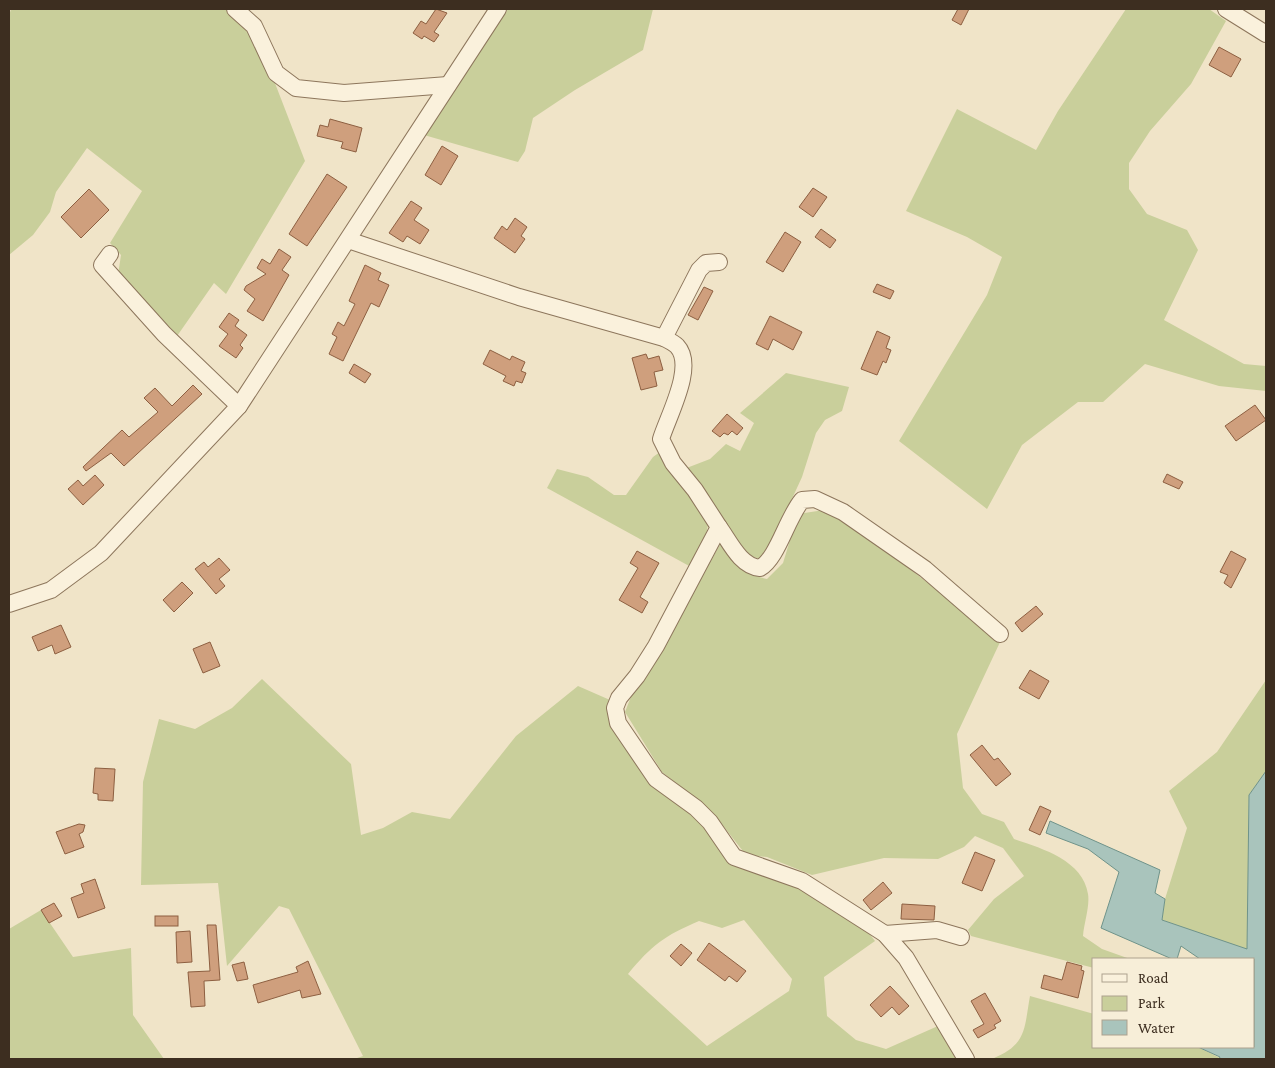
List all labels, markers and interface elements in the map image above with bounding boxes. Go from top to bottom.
legend [1092,958,1255,1048]
text: Road [1138,970,1169,986]
text: Park [1138,995,1165,1011]
text: Water [1138,1020,1175,1036]

